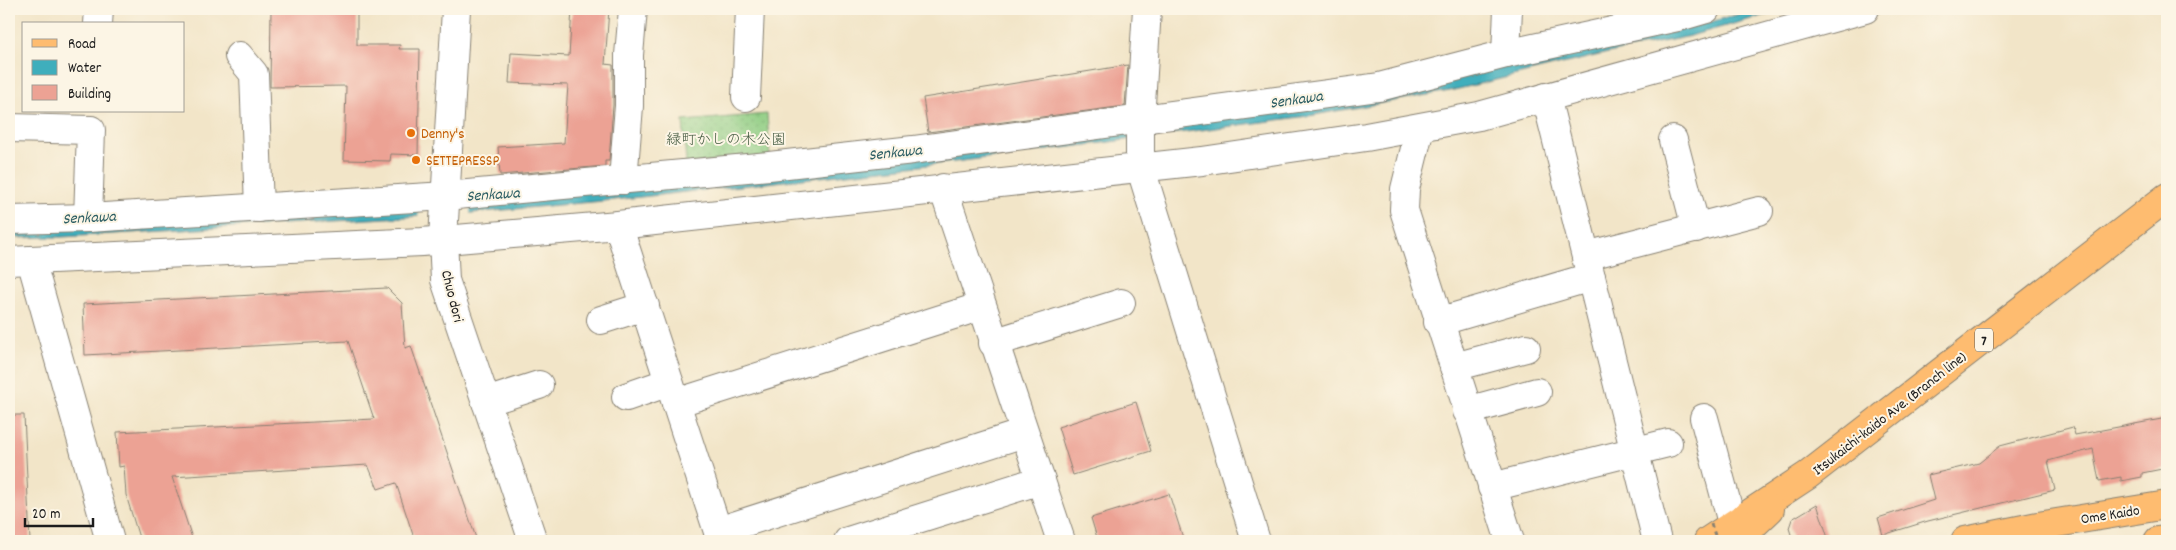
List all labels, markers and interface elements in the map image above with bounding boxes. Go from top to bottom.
legend [22,22,185,112]
text: Road [68,34,96,56]
text: Water [68,58,102,80]
text: Building [68,84,111,106]
water label: Senkawa [1268,85,1326,116]
place label: Denny's [421,124,465,146]
marker: Denny's [405,127,417,139]
park label: 緑町かしの木公園 [666,130,786,152]
water label: Senkawa [868,139,924,168]
place label: SETTEPRESSP [426,151,499,173]
marker: SETTEPRESSP [410,154,422,166]
water label: Senkawa [466,182,522,209]
water label: Senkawa [62,206,118,231]
street label: Chuo dori [434,268,468,325]
road number: 7 [1975,328,1993,352]
street label: Itsukaichi-kaido Ave. (Branch line) [1809,347,1972,482]
scale bar [25,495,92,527]
street label: Ome Kaido [2079,500,2142,531]
text: 20 m [32,504,60,526]

